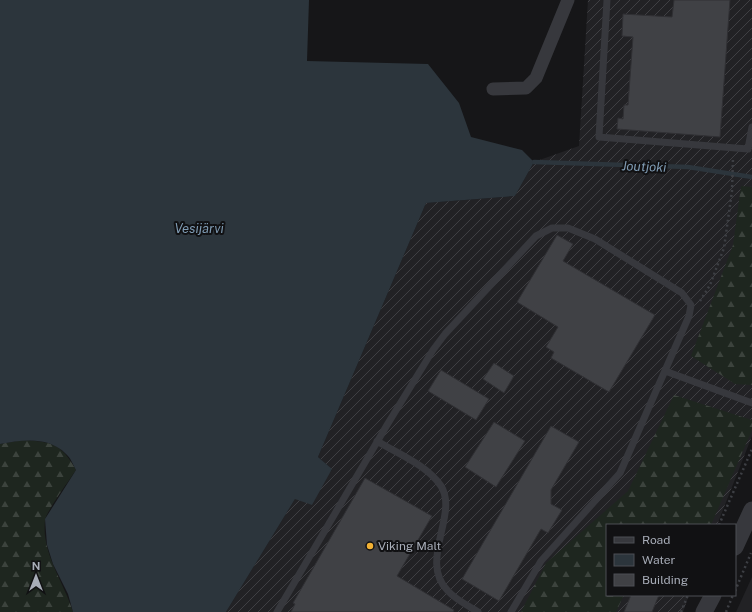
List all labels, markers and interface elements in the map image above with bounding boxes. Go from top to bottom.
water label: Joutjoki [621,158,667,175]
water label: Vesijärvi [174,221,224,236]
legend [606,524,736,596]
text: Road [642,533,670,547]
place label: Viking Malt [378,539,442,553]
marker: Viking Malt [365,541,375,551]
text: Water [642,553,676,567]
north arrow [16,556,56,596]
text: N [32,560,40,572]
text: Building [642,573,688,587]

